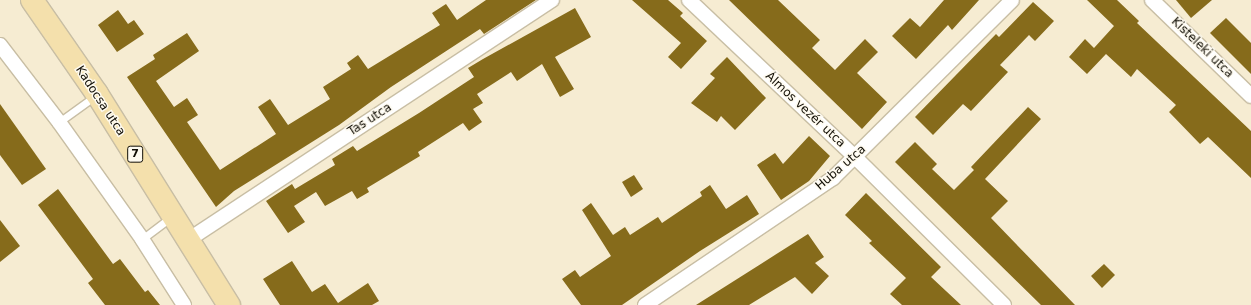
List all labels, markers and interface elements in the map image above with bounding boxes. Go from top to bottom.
street label: Kisteleki utca [1168,15,1236,81]
street label: Kadocsa utca [72,63,128,139]
street label: Álmos vezér utca [762,69,848,151]
street label: Tas utca [346,101,394,139]
street label: Huba utca [813,142,869,194]
road number: 7 [127,145,143,163]

